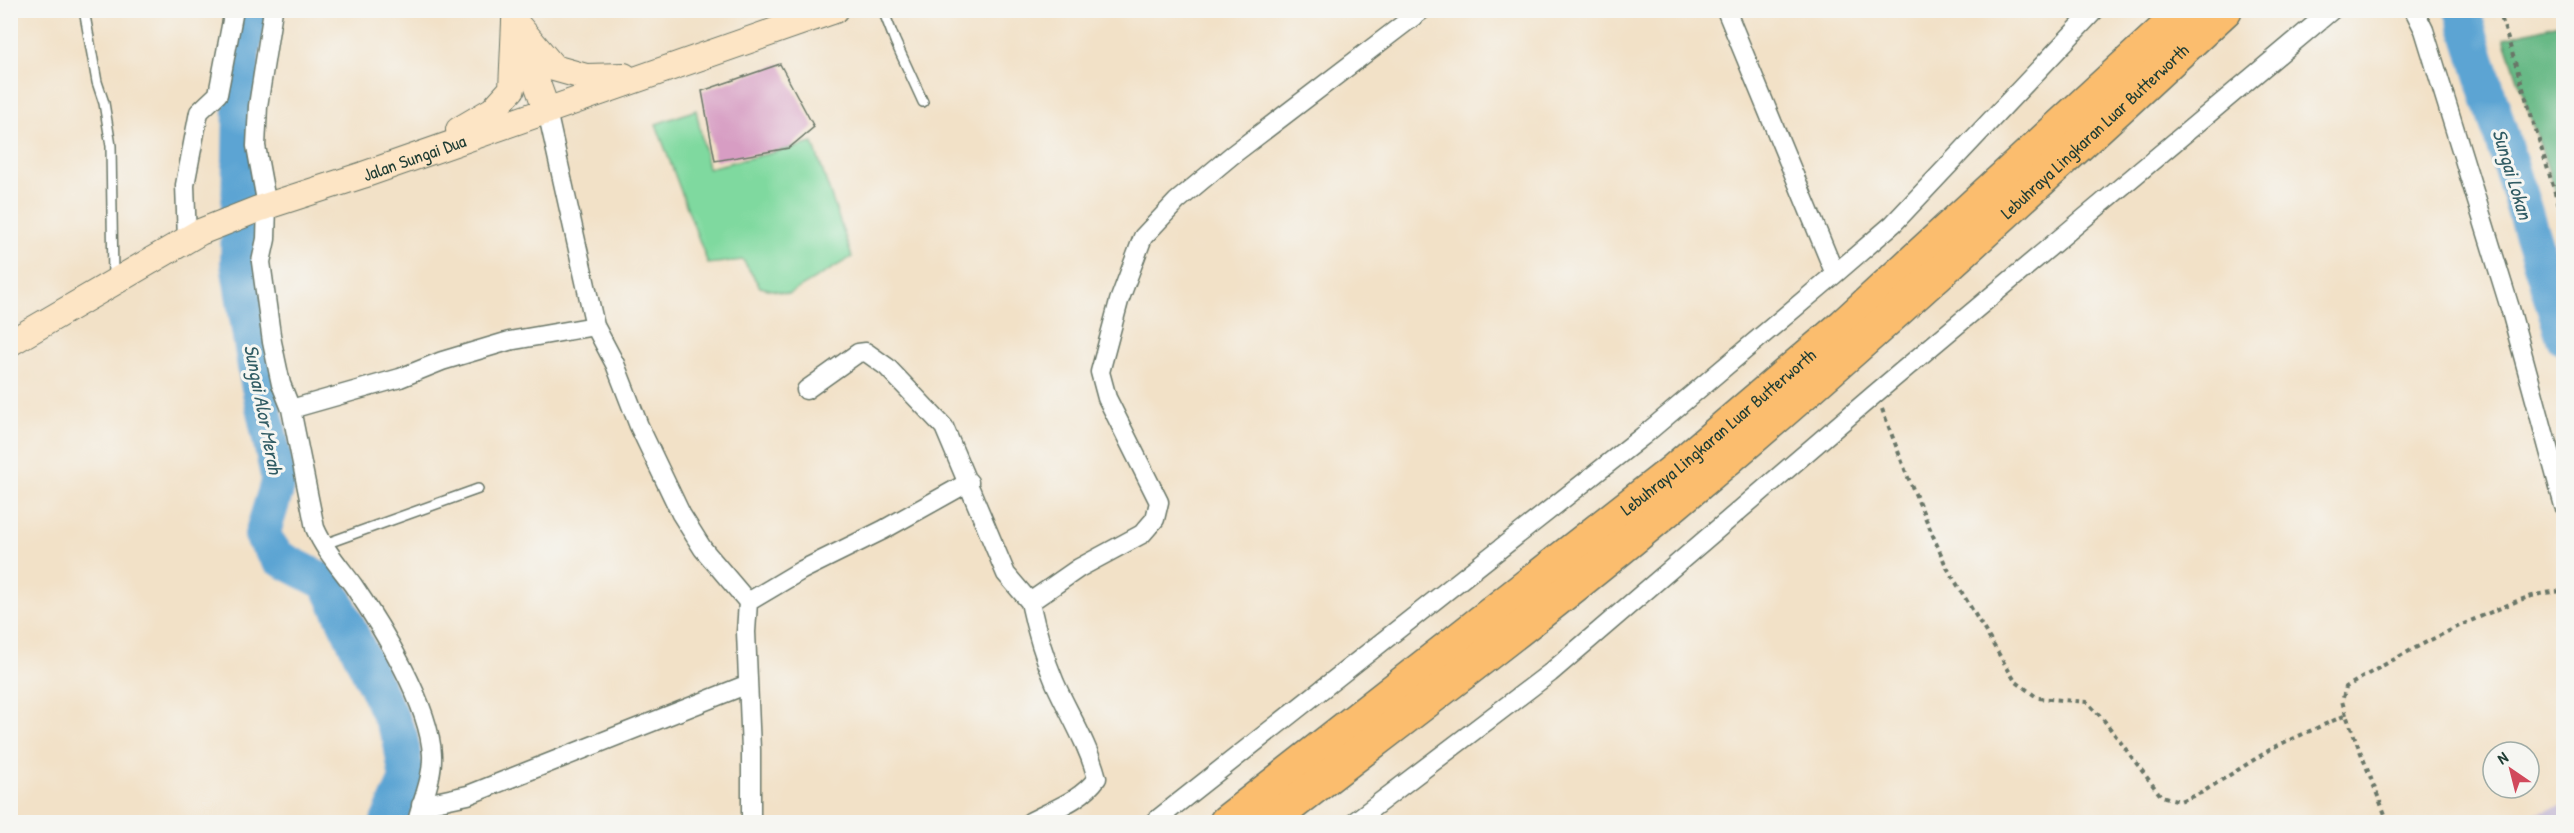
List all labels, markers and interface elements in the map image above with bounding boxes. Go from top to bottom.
street label: Lebuhraya Lingkaran Luar Butterworth [1995,37,2194,224]
water label: Sungai Lokan [2486,126,2540,224]
street label: Jalan Sungai Dua [359,128,469,187]
water label: Sungai Alor Merah [237,342,290,478]
street label: Lebuhraya Lingkaran Luar Butterworth [1615,342,1821,521]
north arrow [2481,740,2541,800]
text: N [2493,746,2513,769]

